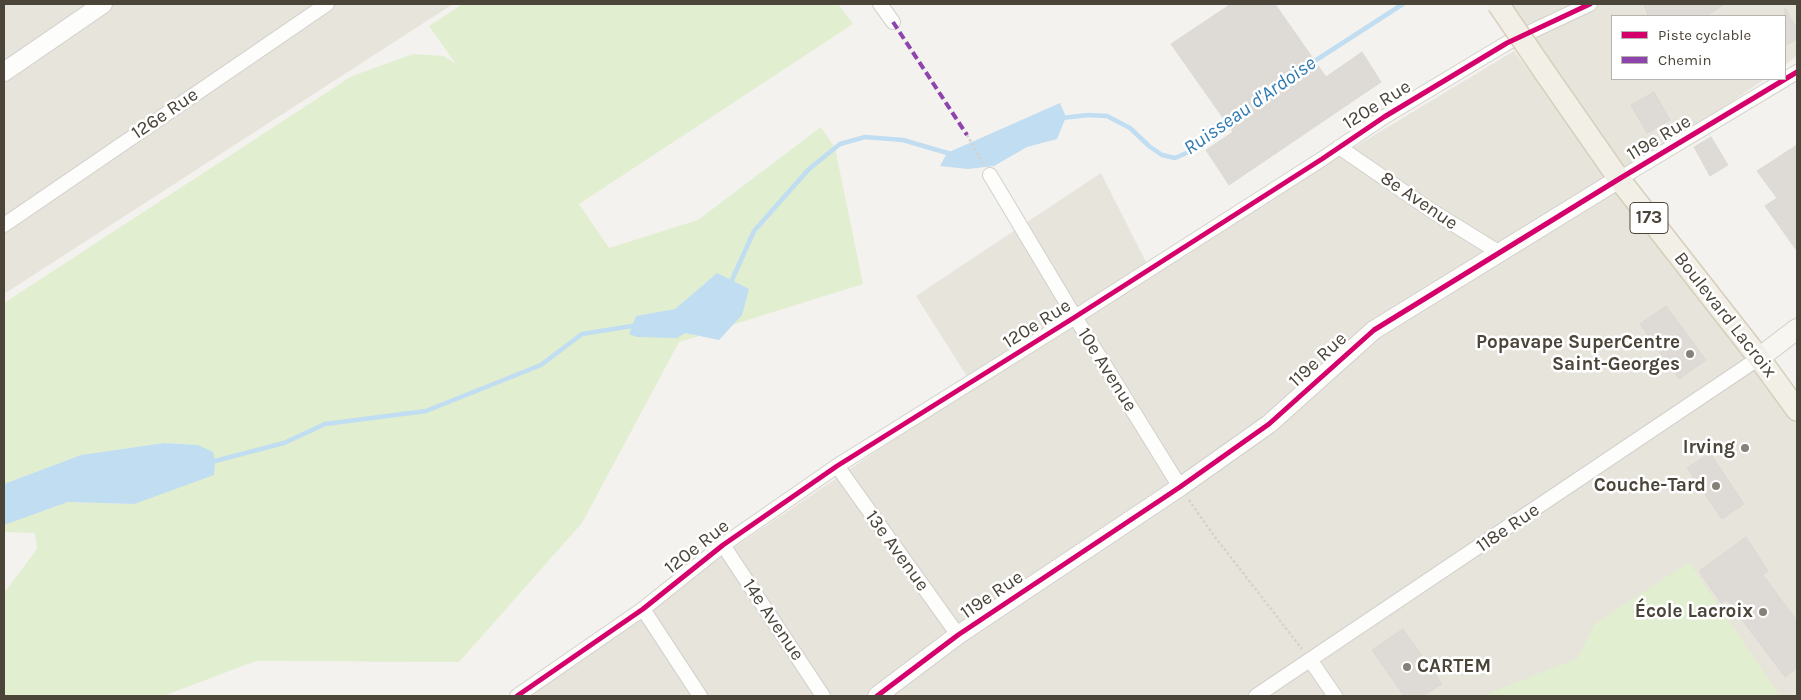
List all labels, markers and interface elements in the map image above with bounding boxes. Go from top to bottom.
legend [1611,15,1786,80]
text: Piste cyclable [1658,26,1751,44]
text: Chemin [1658,51,1712,69]
water label: Ruisseau d'Ardoise [1179,52,1321,160]
street label: 120e Rue [1339,75,1415,135]
street label: 126e Rue [127,83,203,145]
street label: 119e Rue [1623,110,1695,166]
street label: 8e Avenue [1376,167,1462,235]
road number: 173 [1630,202,1668,234]
street label: Boulevard Lacroix [1669,248,1781,382]
street label: 120e Rue [999,294,1075,354]
street label: 10e Avenue [1072,324,1142,416]
street label: 119e Rue [1284,328,1352,392]
place label: Popavape SuperCentre Saint-Georges [1476,332,1680,376]
marker: Popavape SuperCentre Saint-Georges [1684,348,1696,360]
place label: Irving [1683,437,1735,459]
marker: Irving [1739,442,1751,454]
place label: Couche-Tard [1594,475,1706,497]
marker: Couche-Tard [1710,480,1722,492]
street label: 118e Rue [1472,499,1544,557]
street label: 13e Avenue [860,506,934,596]
street label: 120e Rue [660,515,734,579]
street label: 119e Rue [956,566,1028,624]
street label: 14e Avenue [737,575,809,665]
place label: École Lacroix [1635,601,1753,623]
marker: École Lacroix [1757,606,1769,618]
place label: CARTEM [1417,656,1491,678]
marker: CARTEM [1401,661,1413,673]

